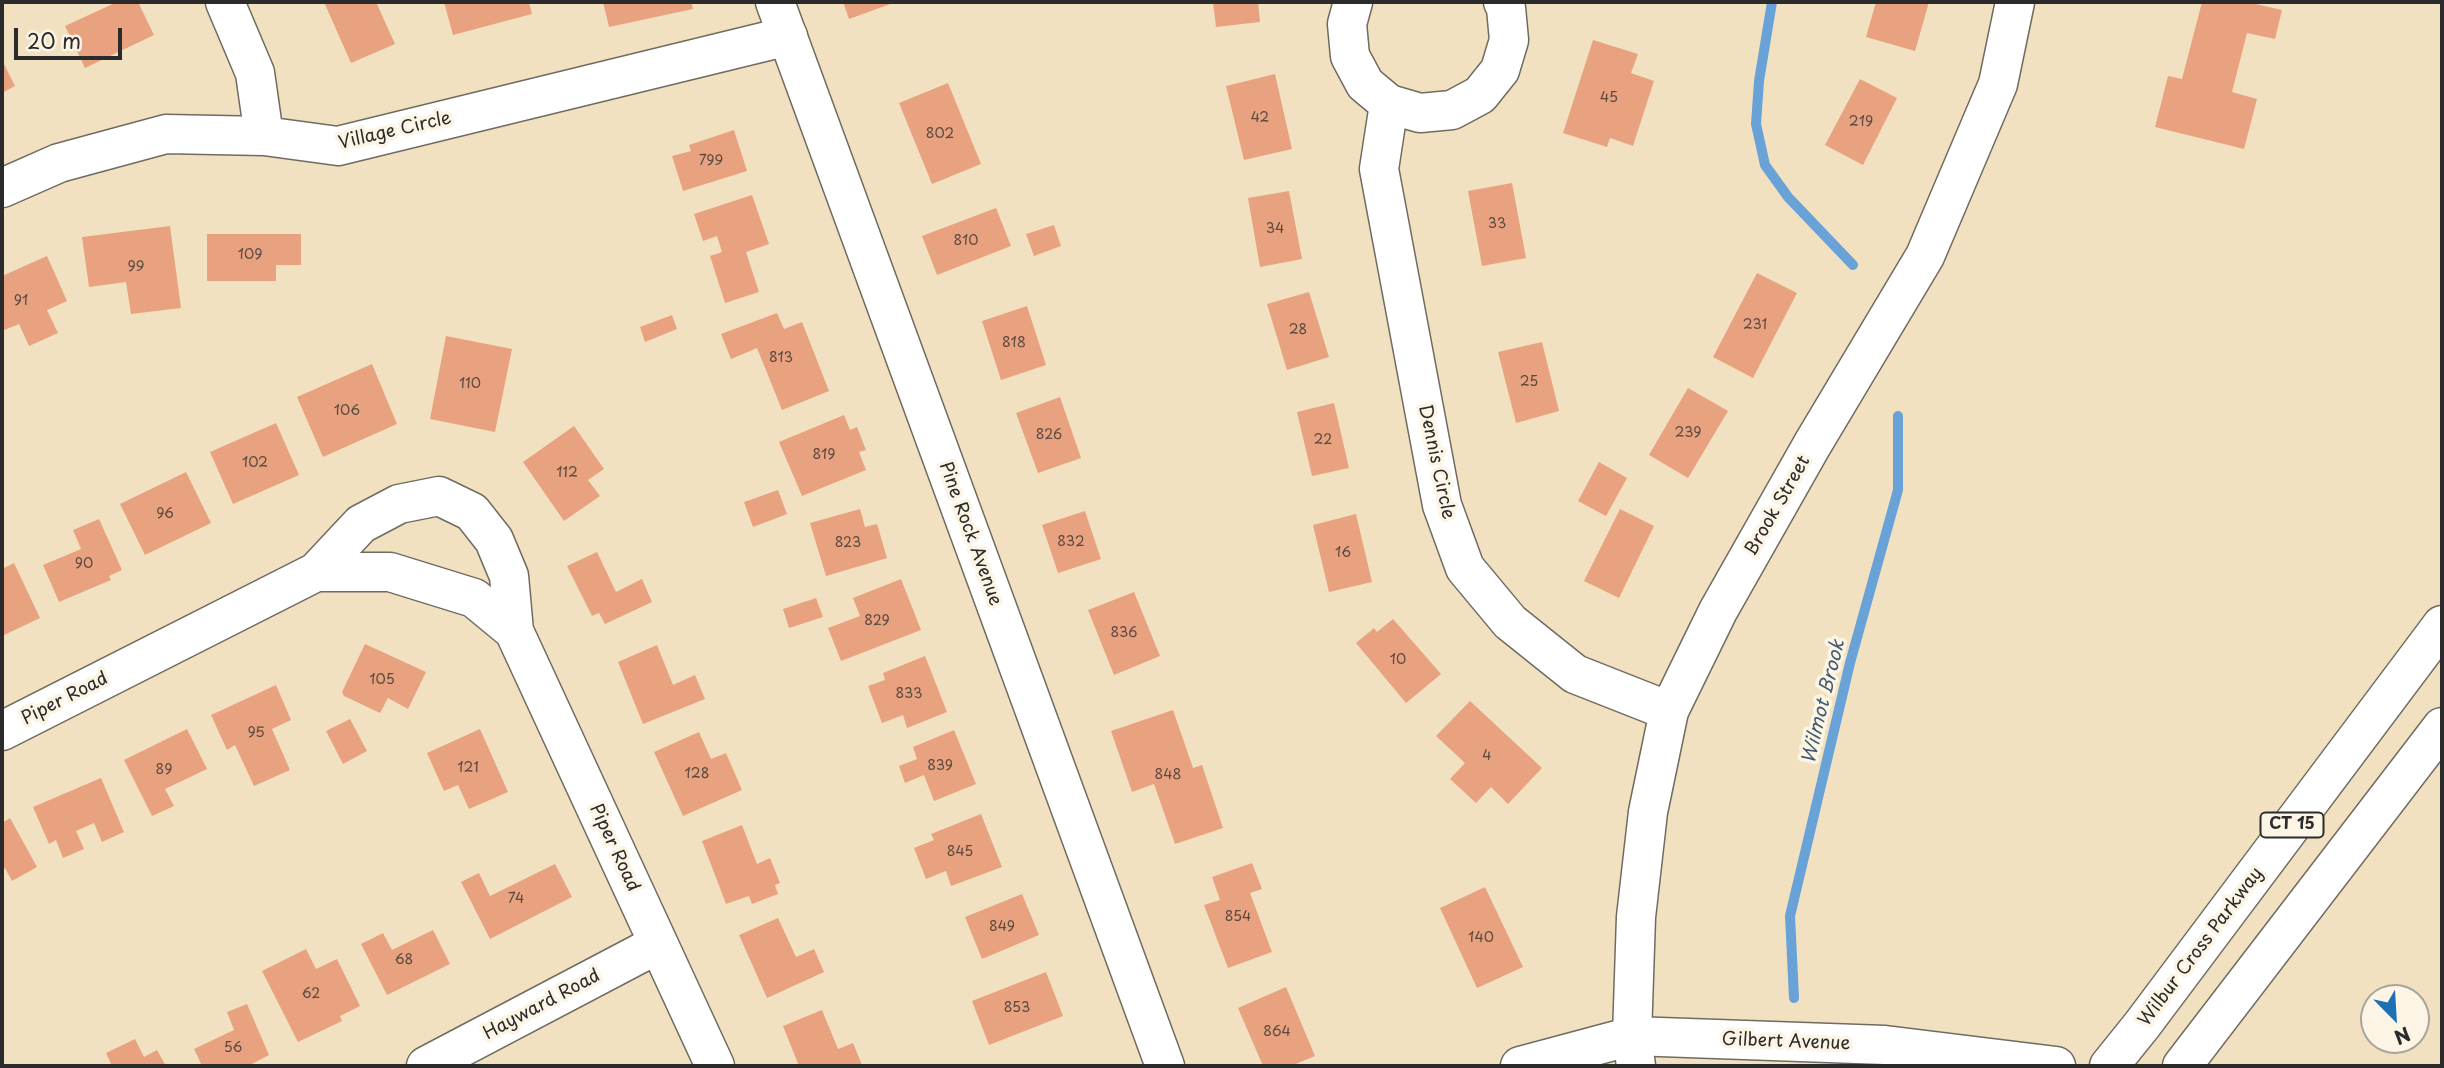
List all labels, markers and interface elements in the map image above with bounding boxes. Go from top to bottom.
scale bar [18,14,126,58]
text: 20 m [27,24,81,56]
house number: 45 [1600,90,1618,106]
street label: Village Circle [337,108,453,154]
house number: 42 [1251,110,1269,126]
house number: 219 [1849,114,1873,130]
house number: 802 [926,126,954,142]
house number: 799 [699,153,723,169]
house number: 33 [1488,216,1506,232]
house number: 34 [1266,221,1284,237]
house number: 810 [953,233,979,249]
house number: 109 [238,247,262,263]
house number: 99 [127,259,145,275]
house number: 91 [14,293,28,309]
house number: 231 [1743,317,1767,333]
house number: 28 [1289,322,1307,338]
house number: 818 [1002,335,1026,351]
house number: 813 [769,350,793,366]
house number: 25 [1520,374,1538,390]
house number: 110 [459,376,481,392]
house number: 106 [334,403,360,419]
street label: Dennis Circle [1413,403,1459,521]
house number: 239 [1675,425,1701,441]
house number: 826 [1036,427,1062,443]
house number: 22 [1314,432,1332,448]
house number: 819 [812,447,836,463]
street label: Brook Street [1741,452,1815,560]
house number: 102 [242,455,268,471]
street label: Pine Rock Avenue [934,459,1006,609]
house number: 112 [556,465,578,481]
house number: 96 [156,506,174,522]
house number: 832 [1057,534,1085,550]
house number: 823 [835,535,861,551]
house number: 16 [1335,545,1351,561]
house number: 90 [75,556,93,572]
house number: 829 [864,613,890,629]
house number: 836 [1111,625,1137,641]
water label: Wilmot Brook [1798,638,1850,766]
house number: 10 [1390,652,1406,668]
street label: Piper Road [18,668,112,730]
house number: 105 [369,672,395,688]
house number: 833 [896,686,922,702]
house number: 95 [247,725,265,741]
house number: 4 [1482,748,1492,764]
house number: 839 [927,758,953,774]
house number: 121 [457,760,479,776]
house number: 89 [156,762,172,778]
house number: 128 [685,766,709,782]
house number: 848 [1154,767,1182,783]
street label: Piper Road [584,801,644,895]
road number: CT 15 [2260,812,2324,838]
house number: 845 [947,844,973,860]
street label: Wilbur Cross Parkway [2134,863,2268,1031]
house number: 74 [508,891,524,907]
house number: 854 [1225,909,1251,925]
house number: 849 [989,919,1015,935]
house number: 140 [1468,930,1494,946]
house number: 68 [395,952,413,968]
street label: Hayward Road [480,965,604,1045]
north arrow [2360,984,2430,1054]
house number: 62 [302,986,320,1002]
house number: 853 [1004,1000,1030,1016]
text: N [2390,1021,2415,1052]
house number: 864 [1263,1024,1291,1040]
street label: Gilbert Avenue [1721,1029,1851,1055]
house number: 56 [224,1040,242,1056]

